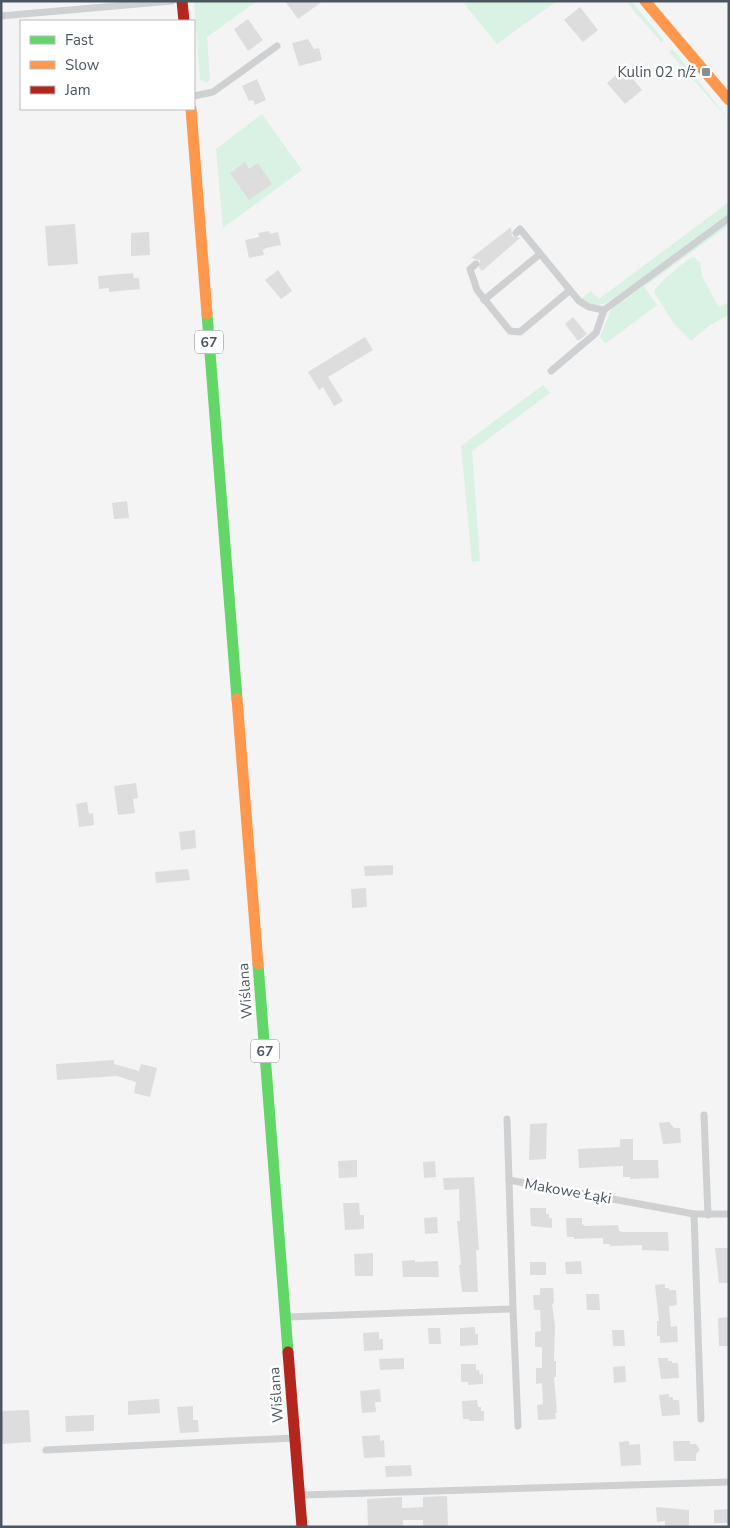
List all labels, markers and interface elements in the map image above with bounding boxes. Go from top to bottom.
legend [20,20,195,110]
text: Fast [65,30,94,50]
text: Slow [65,55,100,75]
place label: Kulin 02 n/ż [617,62,696,82]
marker: Kulin 02 n/ż [700,66,712,78]
text: Jam [64,80,91,100]
road number: 67 [195,331,223,354]
street label: Wiślana [233,962,257,1020]
road number: 67 [251,1040,279,1062]
street label: Makowe Łąki [523,1174,613,1208]
street label: Wiślana [264,1366,288,1424]

